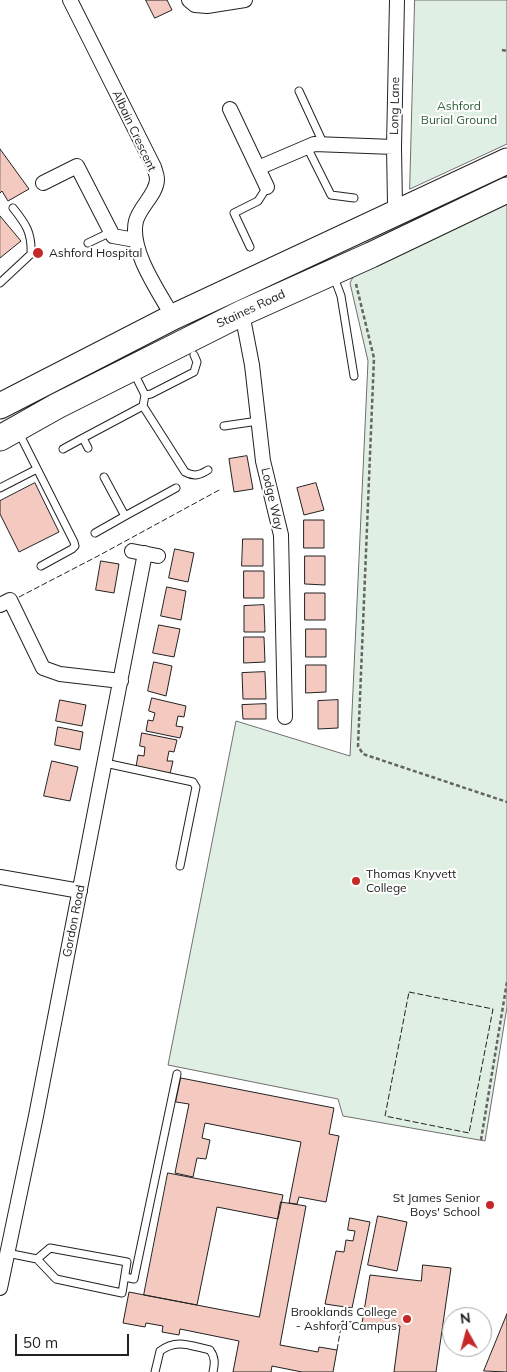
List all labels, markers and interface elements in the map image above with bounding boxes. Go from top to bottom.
street label: Long Lane [387,77,403,135]
street label: Albain Crescent [109,88,159,174]
park label: Ashford Burial Ground [421,99,497,127]
marker: Ashford Hospital [31,246,45,260]
place label: Ashford Hospital [49,246,142,260]
street label: Staines Road [215,287,287,331]
street label: Lodge Way [258,466,286,532]
place label: Thomas Knyvett College [366,867,456,895]
marker: Thomas Knyvett College [350,875,362,887]
street label: Gordon Road [60,884,88,958]
place label: St James Senior Boys' School [393,1191,480,1219]
marker: St James Senior Boys' School [484,1199,496,1211]
place label: Brooklands College - Ashford Campus [291,1305,397,1333]
north arrow [442,1307,492,1357]
text: N [459,1309,472,1328]
marker: Brooklands College - Ashford Campus [401,1313,413,1325]
scale bar [18,1324,131,1356]
text: 50 m [23,1333,58,1352]

